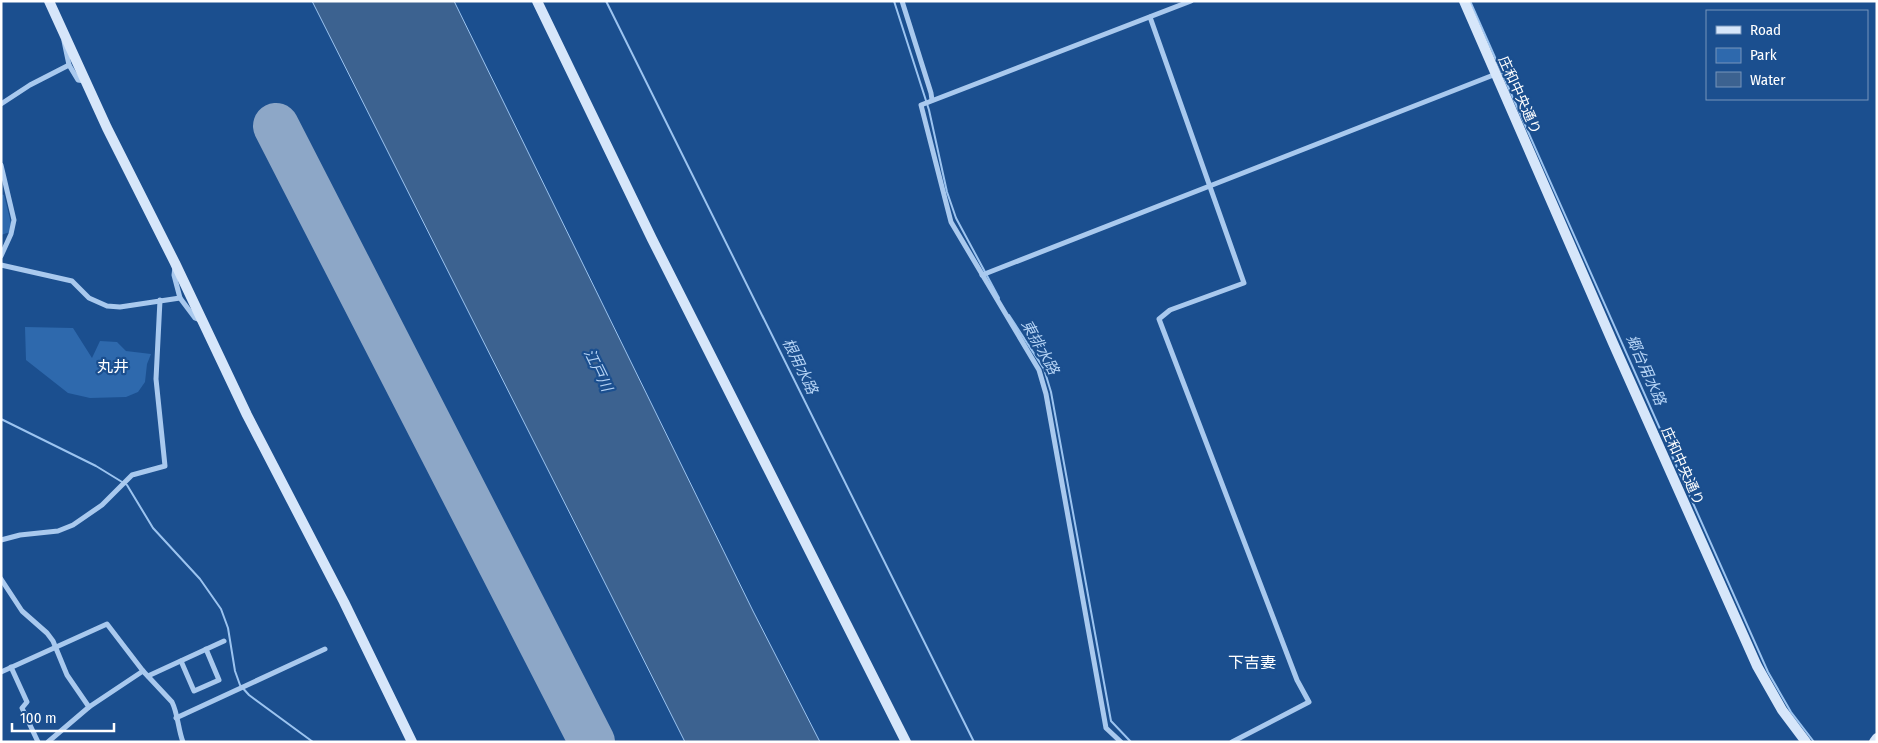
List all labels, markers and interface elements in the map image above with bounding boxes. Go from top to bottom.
legend [1706,10,1868,100]
text: Road [1750,21,1781,39]
text: Park [1750,46,1777,64]
street label: 庄和中央通り [1495,53,1544,137]
text: Water [1750,71,1786,89]
water label: 東排水路 [1018,316,1063,379]
water label: 郷台用水路 [1623,332,1670,410]
water label: 根用水路 [779,335,822,399]
water label: 江戸川 [580,346,617,396]
district label: 丸井 [97,357,129,376]
street label: 庄和中央通り [1658,424,1707,508]
district label: 下吉妻 [1228,653,1276,672]
scale bar [12,700,115,732]
text: 100 m [20,709,57,727]

